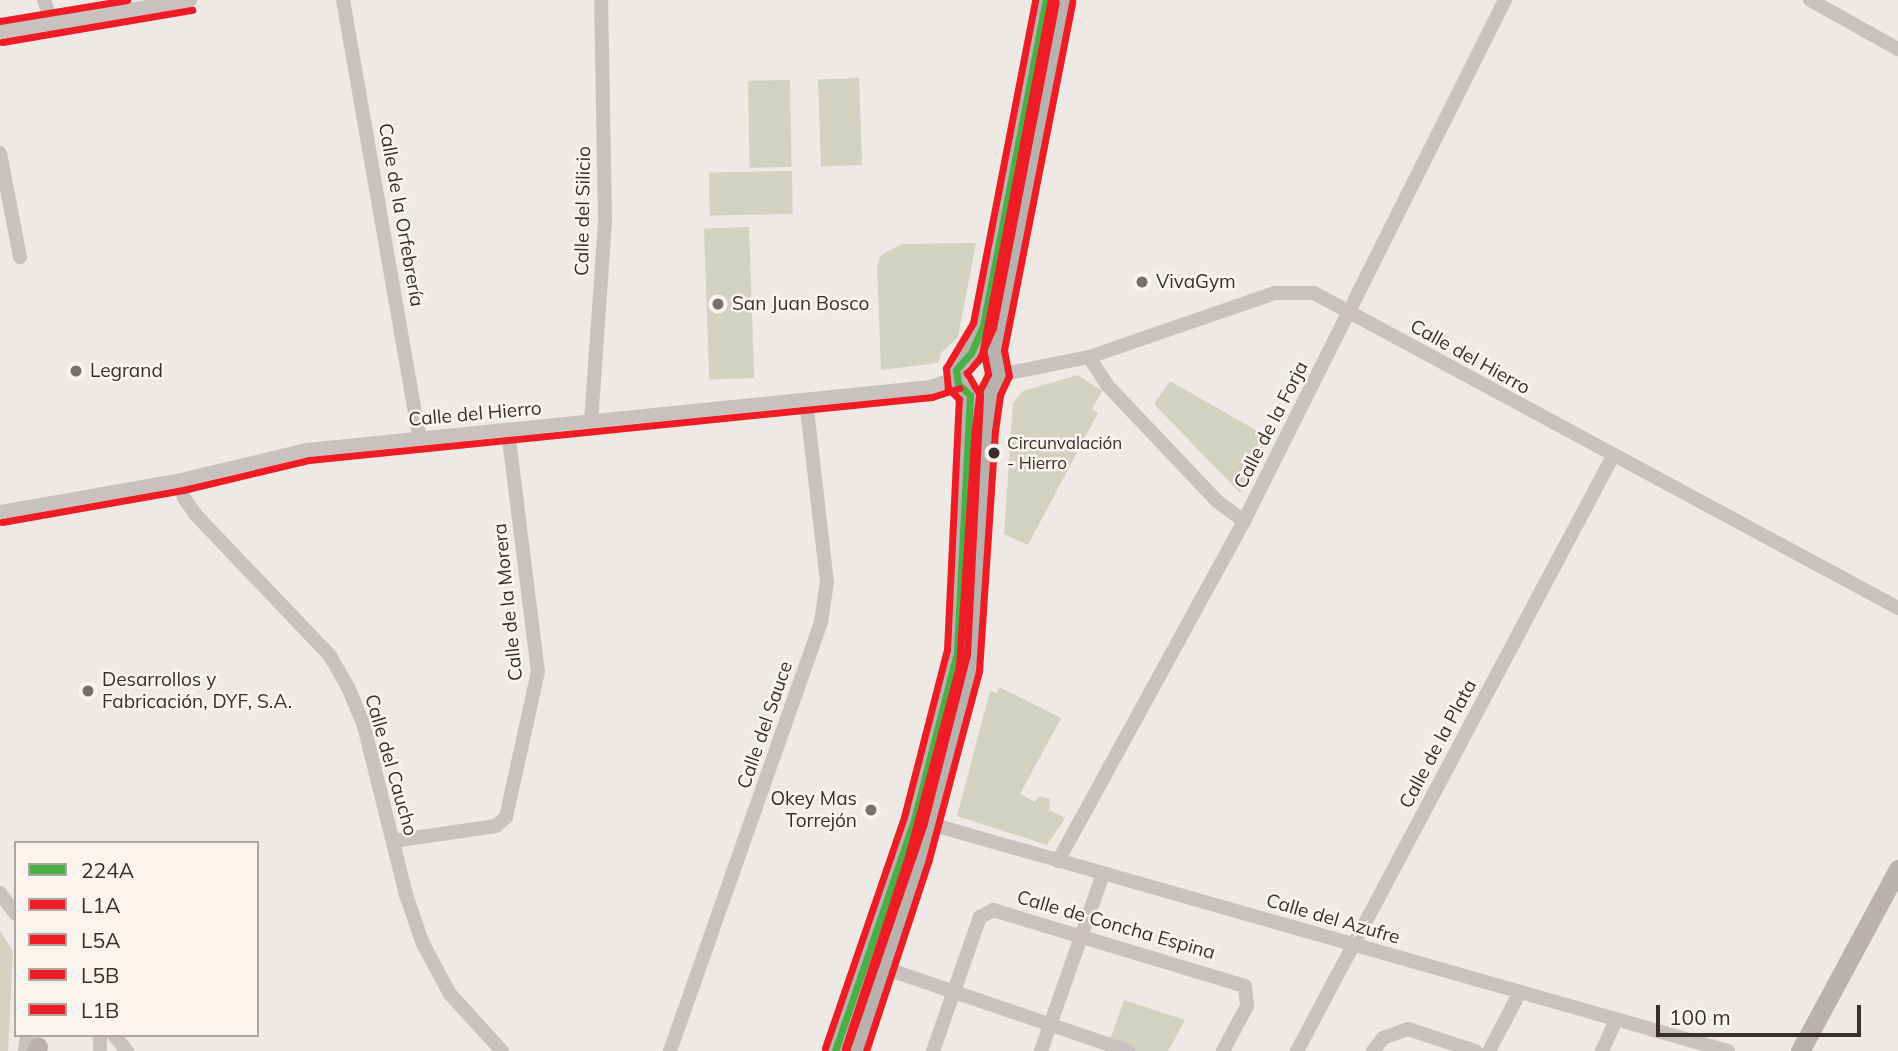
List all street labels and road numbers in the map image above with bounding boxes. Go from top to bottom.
street label: Calle de la Orfebrería [374,121,428,309]
street label: Calle del Silicio [570,146,596,276]
street label: Calle del Hierro [1406,315,1534,399]
street label: Calle de la Forja [1229,357,1313,493]
street label: Calle del Hierro [407,397,543,431]
street label: Calle de la Morera [488,522,528,682]
street label: Calle del Sauce [733,658,797,792]
street label: Calle de la Plata [1395,676,1481,812]
street label: Calle del Caucho [360,692,422,838]
street label: Calle de Concha Espina [1014,886,1218,964]
street label: Calle del Azufre [1264,889,1402,949]

